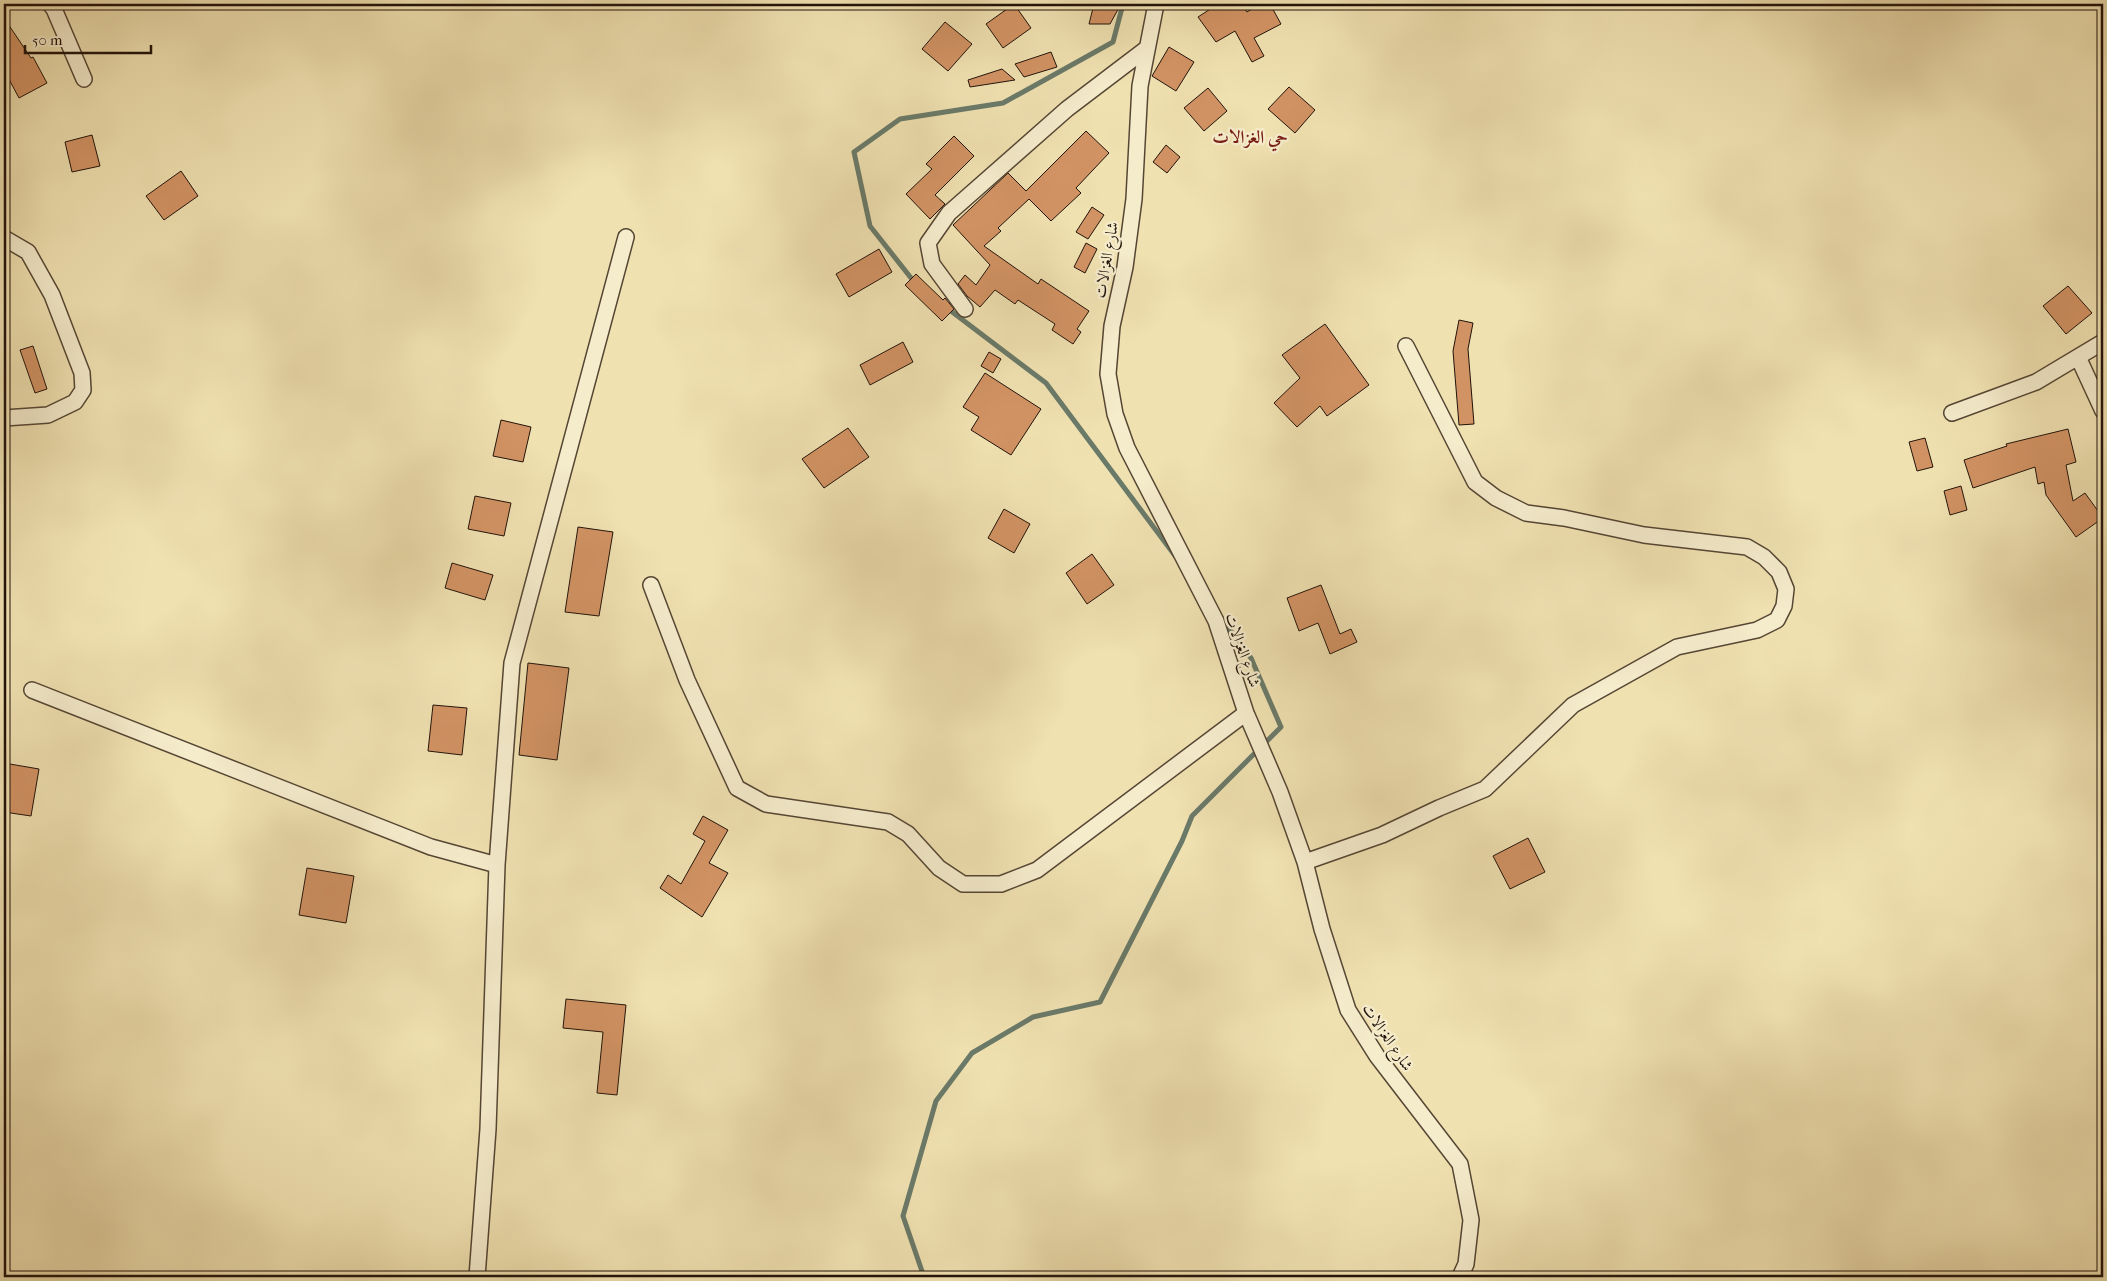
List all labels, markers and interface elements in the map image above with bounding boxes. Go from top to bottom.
scale bar [25,22,151,54]
text: 50 m [32,31,63,49]
district label: حي الغزالات [1212,127,1288,152]
street label: شارع الغزالات [1090,220,1126,300]
street label: شارع الغزالات [1218,610,1265,691]
street label: شارع الغزالات [1355,1000,1418,1077]

